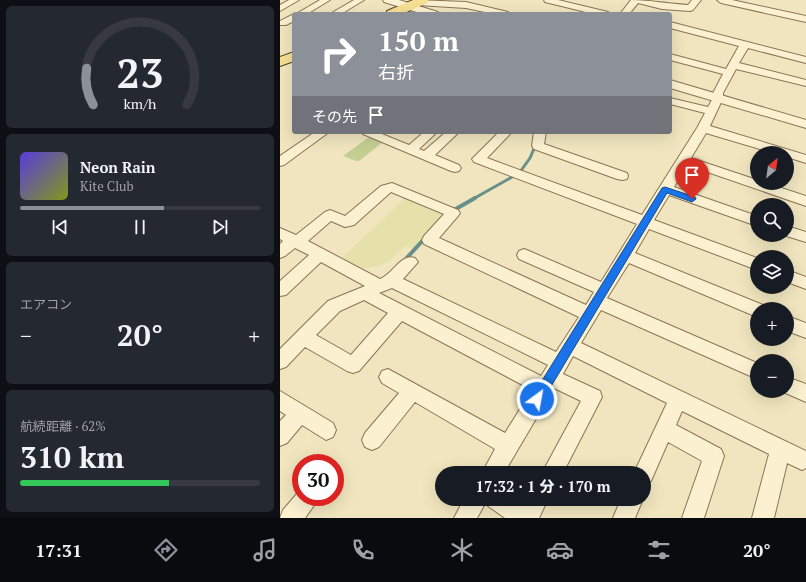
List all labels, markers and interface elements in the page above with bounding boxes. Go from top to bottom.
text: 150 m [378,22,459,59]
icon: right [312,28,364,80]
text: 23 [116,45,164,100]
text: 右折 [378,60,414,84]
text: km/h [124,94,157,113]
icon: arrive [365,104,387,126]
text: その先 [312,106,357,126]
north arrow [750,146,794,190]
map controls [750,146,794,398]
text: Neon Rain [80,157,156,177]
pin [675,158,709,199]
icon: arrive [681,164,703,186]
text: Kite Club [80,177,134,195]
button: search [750,198,794,242]
icon: previous [49,216,71,238]
icon: pause [129,216,151,238]
icon: next [209,216,231,238]
button: layers [750,250,794,294]
text: エアコン [20,295,72,313]
button: + [750,302,794,346]
text: 20° [117,315,163,355]
text: − [20,321,32,350]
text: + [248,321,260,350]
button: − [750,354,794,398]
position arrow [516,378,558,420]
text: 航続距離 · 62% [20,417,106,435]
text: 310 km [20,437,124,477]
speed limit sign: 30 [292,454,344,506]
text: 17:32 · 1 分 · 170 m [476,476,611,496]
icon: directions [152,536,180,564]
icon: music [251,536,279,564]
icon: phone [349,536,377,564]
icon: climate [448,536,476,564]
icon: car [546,536,574,564]
icon: filters [645,536,673,564]
text: 17:31 [35,538,82,562]
text: 20° [743,538,771,562]

